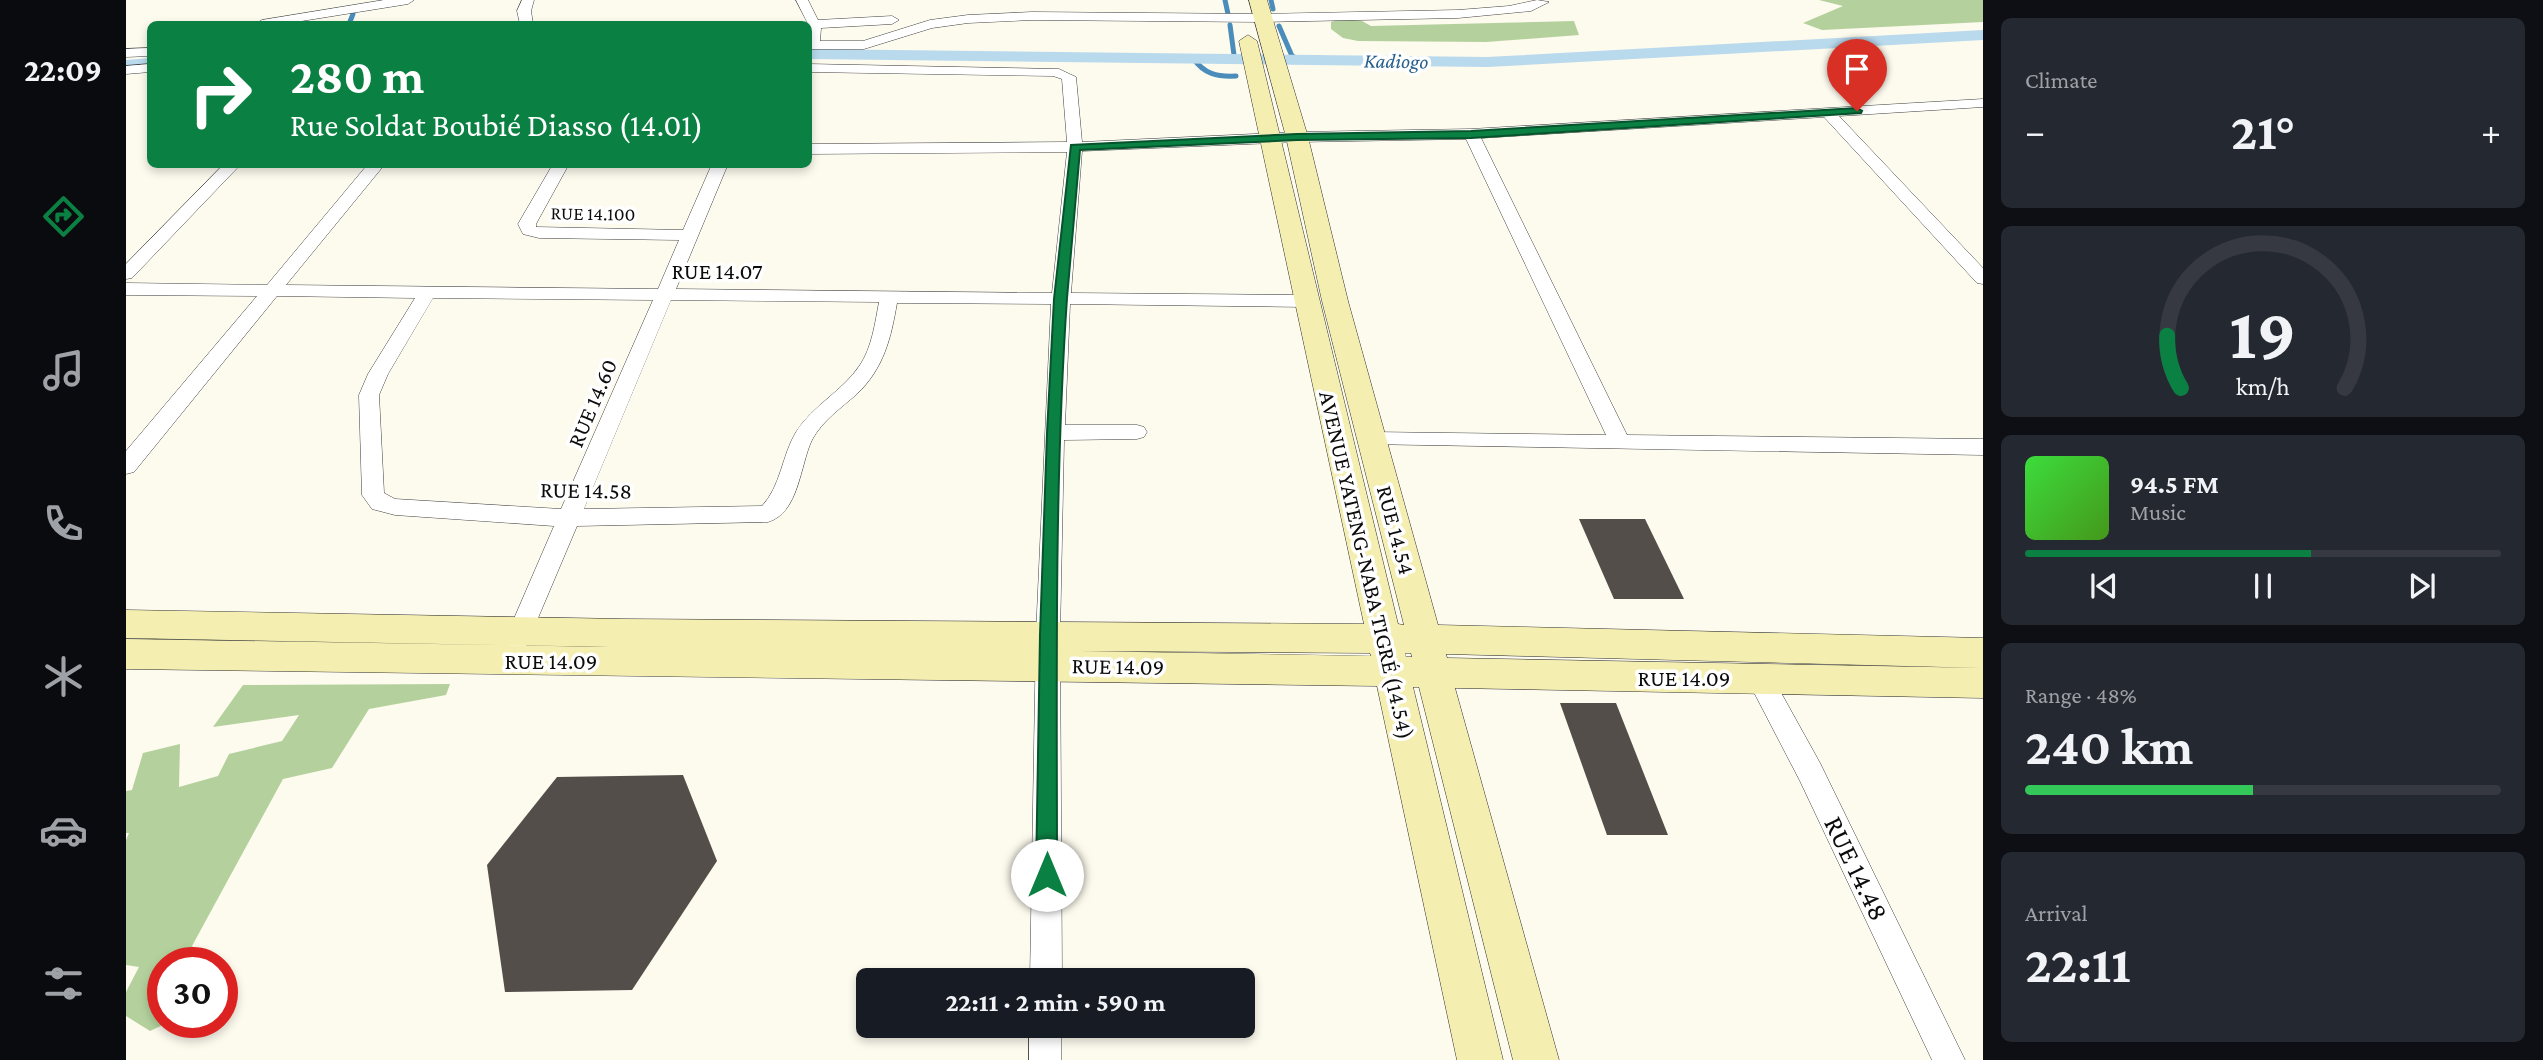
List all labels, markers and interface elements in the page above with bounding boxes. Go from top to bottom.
pin [1827,39,1887,111]
water label: Kadiogo [1364,48,1428,74]
icon: right [175,49,266,140]
text: 280 m [290,49,424,104]
icon: arrive [1838,50,1876,88]
text: 22:09 [24,52,102,88]
text: Climate [2025,67,2097,93]
text: 21° [2231,102,2295,160]
text: Rue Soldat Boubié Diasso (14.01) [290,107,703,143]
text: − [2025,110,2045,152]
text: + [2481,110,2501,152]
icon: directions [39,192,88,241]
street label: RUE 14.100 [551,202,635,225]
street label: RUE 14.07 [671,258,763,284]
text: 19 [2230,293,2296,374]
icon: music [39,346,88,395]
street label: RUE 14.60 [562,355,622,451]
text: km/h [2236,372,2290,399]
street label: AVENUE YATENG-NABA TIGRÉ (14.54) [1313,388,1420,742]
text: 94.5 FM [2130,470,2219,499]
street label: RUE 14.58 [540,476,632,504]
street label: RUE 14.54 [1372,483,1420,577]
icon: phone [39,499,88,548]
text: Music [2130,499,2186,525]
icon: previous [2085,567,2123,605]
icon: pause [2244,567,2282,605]
icon: next [2403,567,2441,605]
street label: RUE 14.09 [505,648,597,674]
icon: climate [39,652,88,701]
street label: RUE 14.09 [1071,652,1165,680]
street label: RUE 14.09 [1638,665,1730,691]
text: Range · 48% [2025,682,2137,708]
text: 240 km [2025,717,2193,775]
icon: car [39,806,88,855]
street label: RUE 14.48 [1818,811,1895,926]
position arrow [1010,838,1084,912]
text: Arrival [2025,900,2088,926]
text: 22:11 [2025,935,2131,993]
speed limit sign: 30 [147,947,238,1038]
icon: filters [39,959,88,1008]
text: 22:11 · 2 min · 590 m [945,988,1166,1017]

